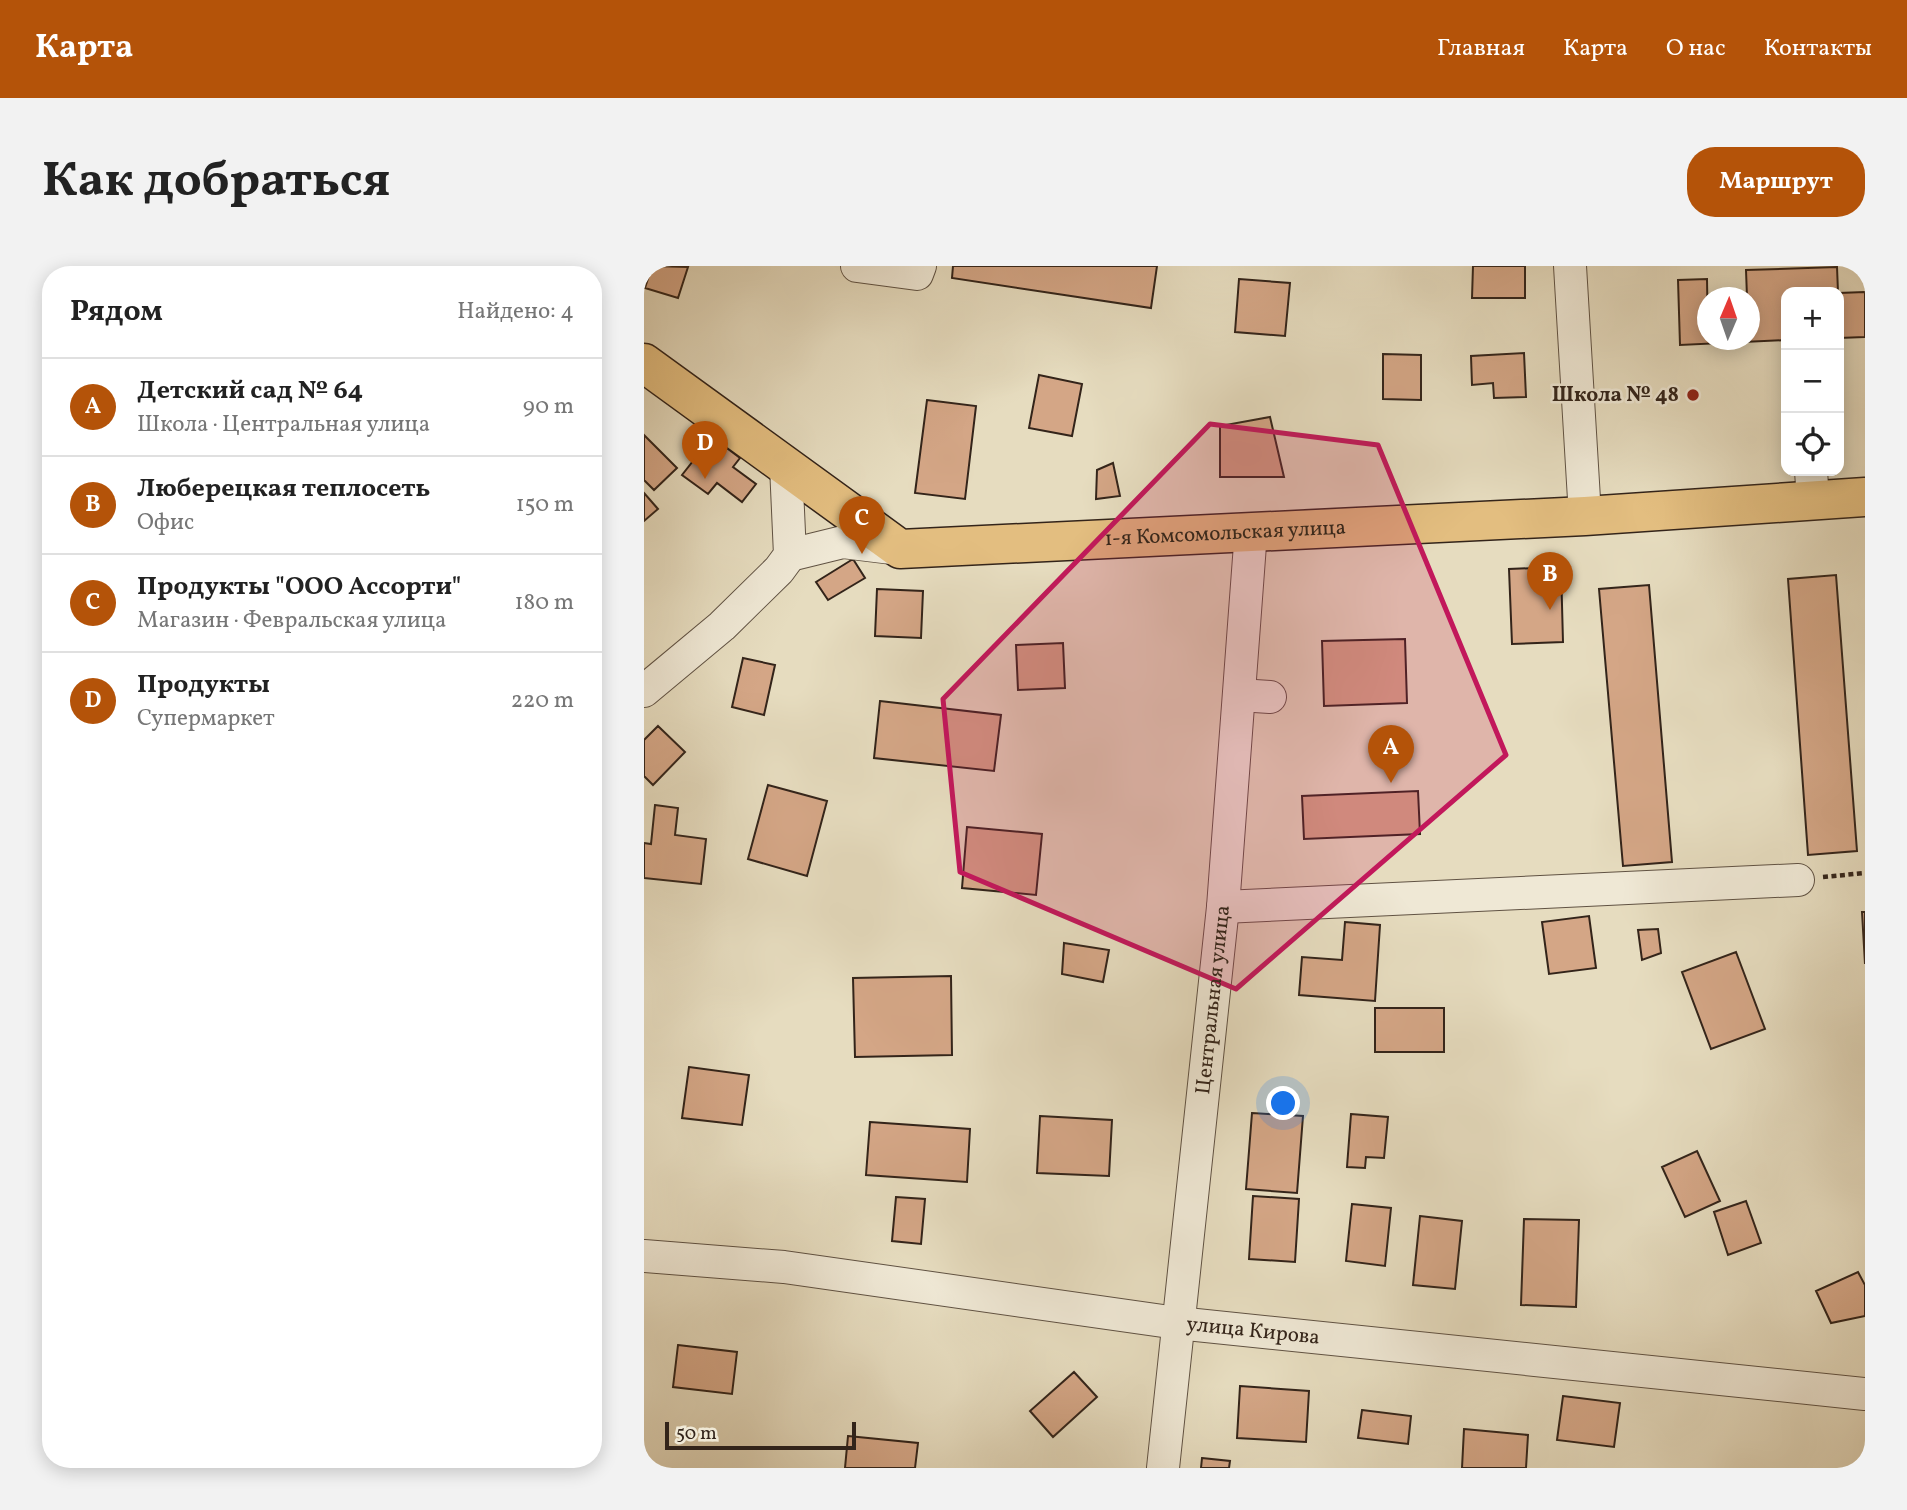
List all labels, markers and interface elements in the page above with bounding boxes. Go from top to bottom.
text: Карта [35,26,133,72]
text: Главная [1437,32,1525,66]
text: Карта [1563,32,1628,66]
text: О нас [1666,32,1726,66]
text: Контакты [1764,32,1872,66]
button: Маршрут [1687,147,1865,217]
text: Как добраться [42,148,390,217]
north arrow [1697,287,1760,350]
map controls [1781,287,1844,476]
button: + [1781,287,1844,350]
text: Рядом [70,291,163,333]
text: Найдено: 4 [457,296,574,328]
button: − [1781,350,1844,413]
text: Детский сад № 64 [137,373,363,409]
place label: Школа № 48 [1552,381,1679,410]
marker: Школа № 48 [1685,387,1701,403]
text: A [85,391,101,423]
text: 90 m [523,391,574,423]
text: Школа · Центральная улица [137,409,430,441]
button: locate [1781,413,1844,476]
pin: D [682,421,728,479]
text: Люберецкая теплосеть [137,471,430,507]
text: B [85,489,101,521]
text: 150 m [516,489,574,521]
pin: C [839,496,885,554]
text: Офис [137,507,194,539]
street label: 1-я Комсомольская улица [1104,513,1347,554]
pin: B [1527,552,1573,610]
text: Продукты "ООО Ассорти" [137,569,461,605]
text: C [86,587,100,619]
text: 180 m [515,587,574,619]
text: Магазин · Февральская улица [137,605,446,637]
text: Продукты [137,667,270,703]
text: D [85,685,101,717]
text: 220 m [511,685,574,717]
text: Супермаркет [137,703,275,735]
pin: A [1368,725,1414,783]
street label: Центральная улица [1189,904,1238,1096]
your location [1266,1086,1300,1120]
street label: улица Кирова [1185,1310,1321,1352]
scale bar [665,1419,856,1451]
text: 50 m [676,1421,717,1447]

